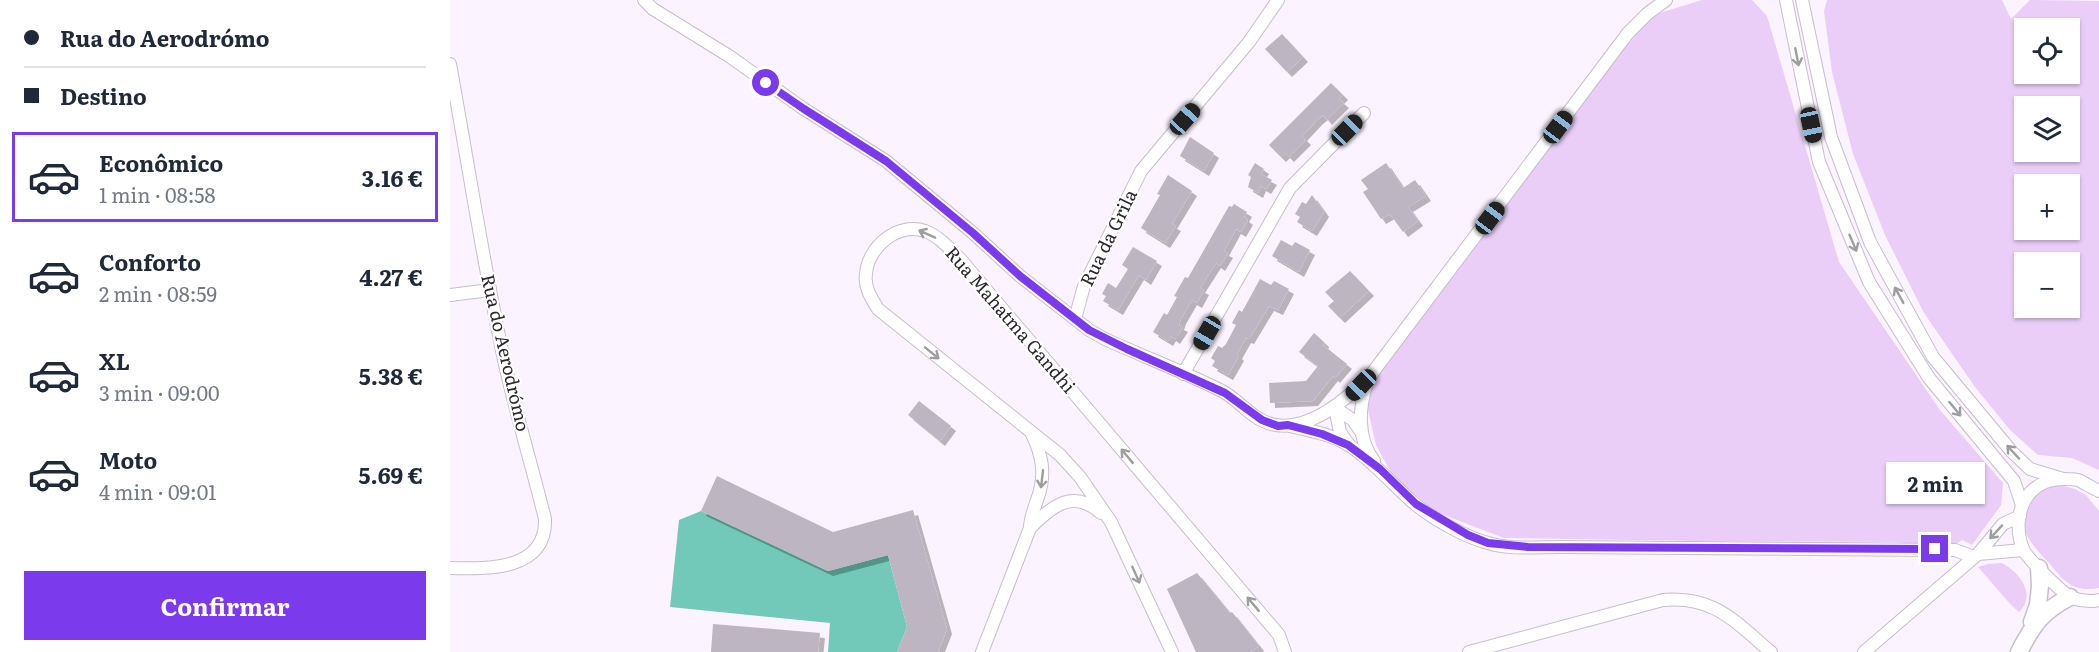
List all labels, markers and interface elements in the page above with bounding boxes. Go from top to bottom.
map controls [2014,18,2080,318]
button: locate [2014,18,2080,84]
text: Rua do Aerodrómo [60,21,269,54]
one-way arrow [1792,47,1803,67]
route start [752,69,779,96]
text: Destino [60,79,147,112]
button: layers [2014,96,2080,162]
car [1166,100,1204,138]
car [1798,106,1824,144]
car [1540,107,1576,147]
car [1328,111,1366,149]
text: Econômico [99,146,223,179]
icon: car [27,150,81,204]
text: 3.16 € [362,161,423,194]
button: + [2014,174,2080,240]
text: 1 min · 08:58 [99,179,216,209]
street label: Rua da Grila [1072,184,1143,290]
car [1472,198,1508,238]
one-way arrow [919,228,937,239]
one-way arrow [1848,234,1859,252]
street label: Rua Mahatma Gandhi [940,240,1083,398]
text: Conforto [99,245,201,278]
icon: car [27,249,81,303]
button: − [2014,252,2080,318]
text: 4.27 € [359,260,423,293]
street label: Rua do Aerodrómo [475,271,538,434]
text: 2 min · 08:59 [99,278,217,308]
one-way arrow [1893,286,1904,304]
car [1190,313,1224,353]
text: XL [99,344,130,377]
one-way arrow [924,346,940,359]
icon: car [27,348,81,402]
text: 5.38 € [359,359,423,392]
car [1342,366,1380,404]
text: 3 min · 09:00 [99,377,220,407]
one-way arrow [1948,401,1961,417]
text: Moto [99,443,157,476]
one-way arrow [2006,444,2020,459]
icon: car [27,447,81,501]
one-way arrow [1120,449,1134,464]
text: 5.69 € [359,458,423,491]
callout: 2 min [1886,462,1984,504]
one-way arrow [1036,468,1047,488]
text: 2 min [1908,468,1963,498]
text: 4 min · 09:01 [99,476,216,506]
one-way arrow [1989,524,2003,539]
route end [1921,535,1948,562]
one-way arrow [1131,566,1142,584]
button: Confirmar [24,571,426,640]
one-way arrow [1246,597,1260,612]

